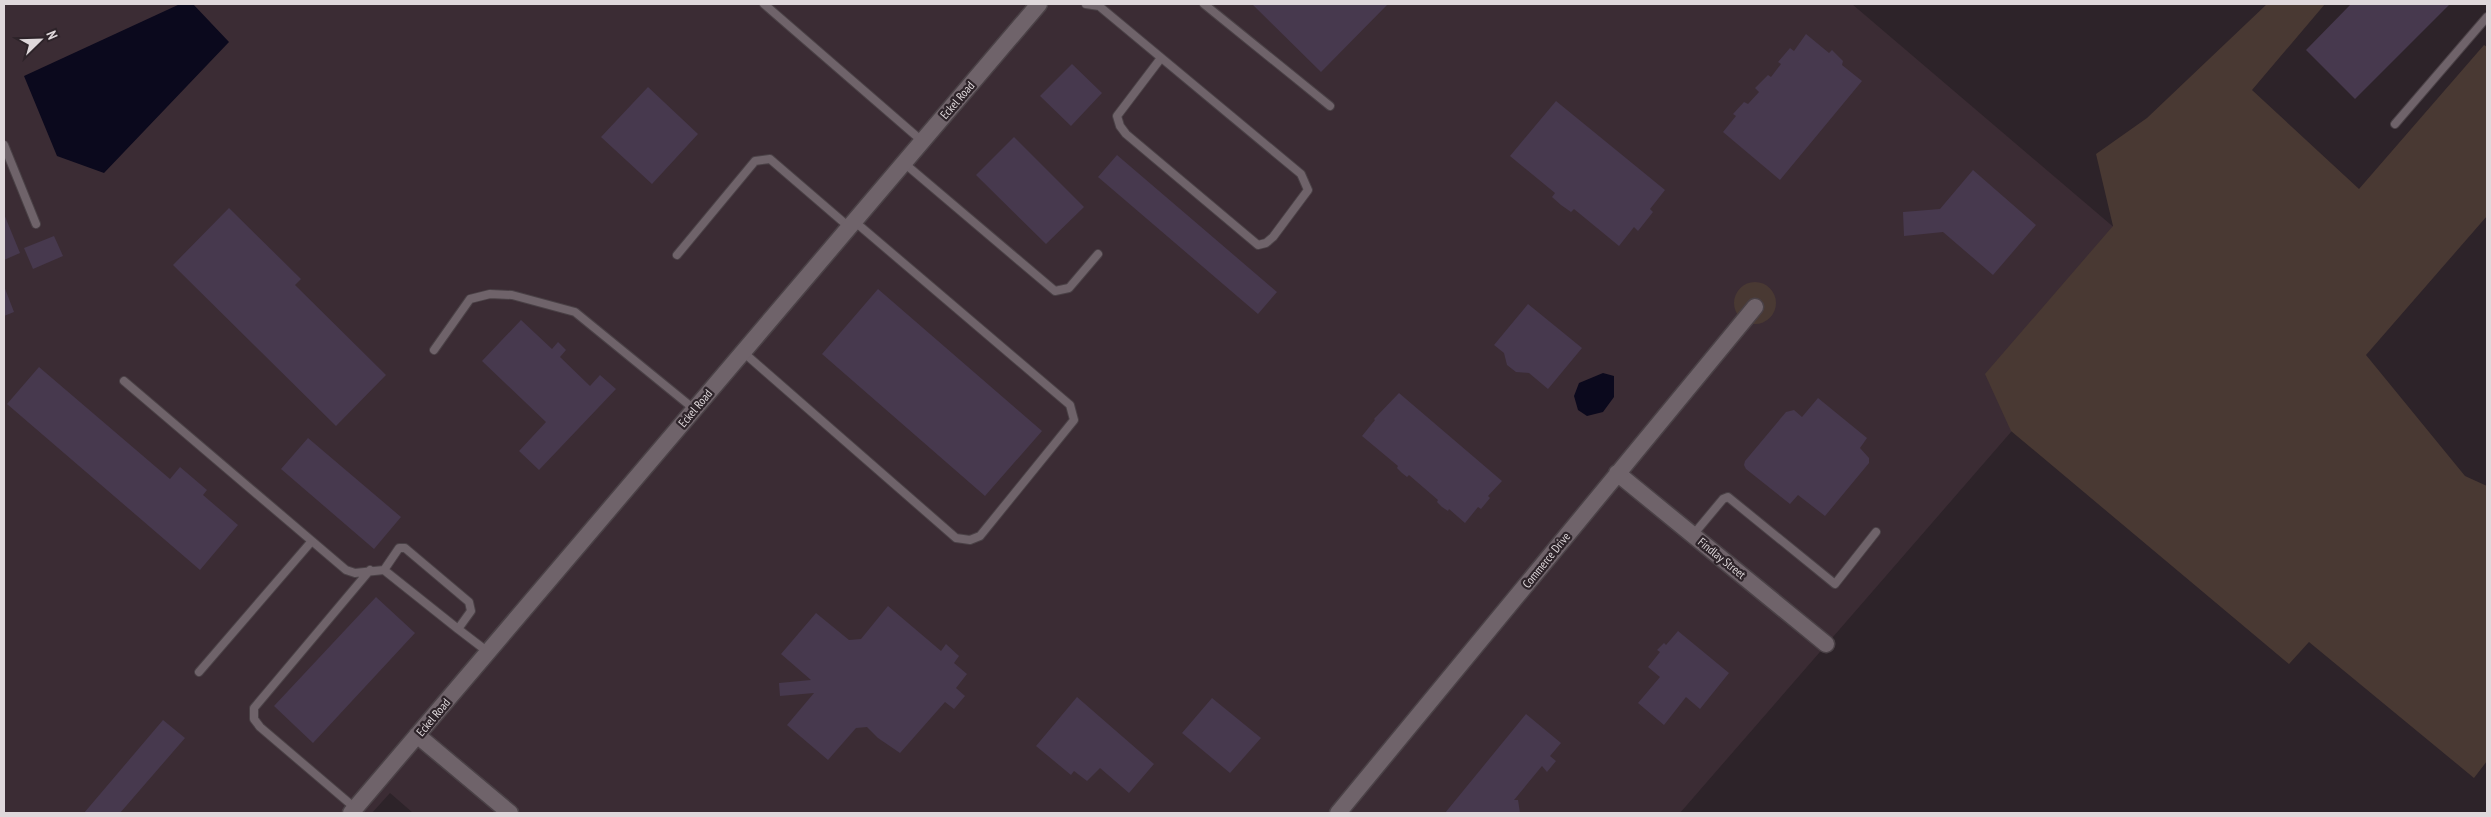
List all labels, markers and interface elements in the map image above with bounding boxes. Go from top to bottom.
north arrow [15,15,65,65]
text: N [42,28,62,42]
street label: Eckel Road [937,78,977,122]
street label: Eckel Road [675,386,715,430]
street label: Commerce Drive [1519,529,1573,591]
street label: Findlay Street [1695,534,1749,582]
street label: Eckel Road [413,695,453,739]

